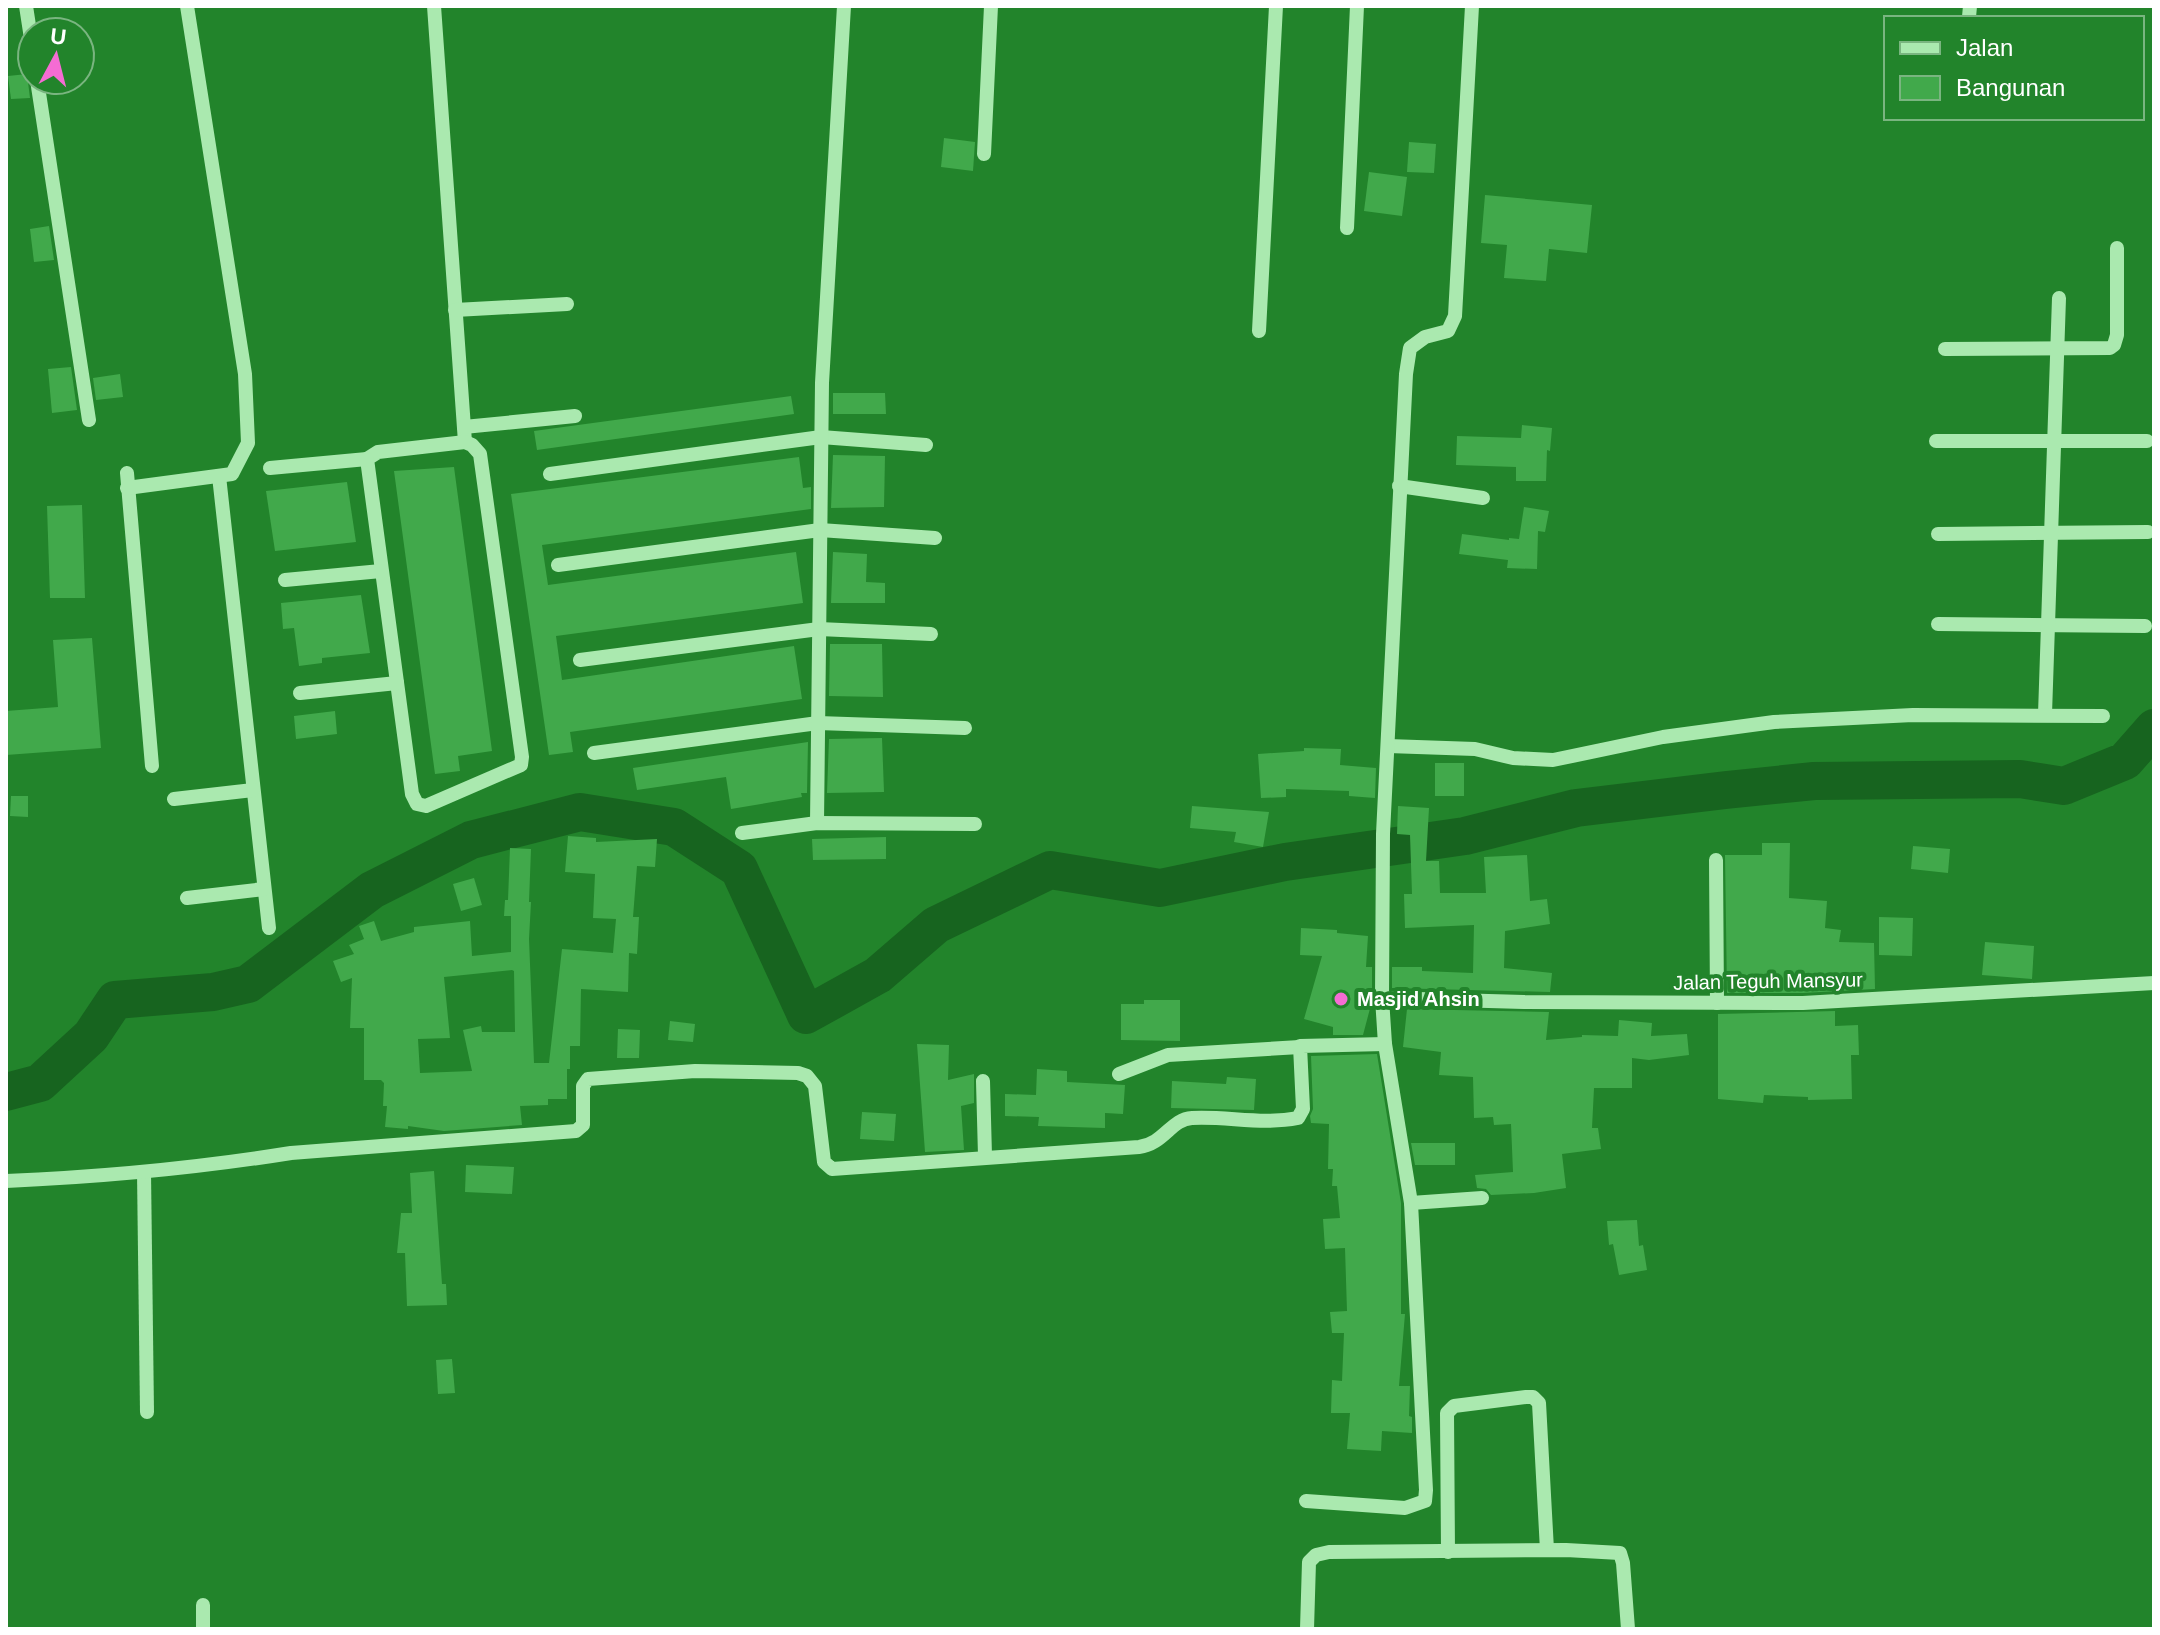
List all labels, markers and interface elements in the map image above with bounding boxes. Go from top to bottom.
north arrow [16,16,96,96]
legend [1884,16,2144,120]
text: U [49,23,68,50]
text: Jalan [1956,34,2013,61]
text: Bangunan [1956,74,2065,101]
street label: Jalan Teguh Mansyur [1673,968,1863,994]
place label: Masjid Ahsin [1357,988,1480,1010]
marker: Masjid Ahsin [1332,990,1350,1008]

